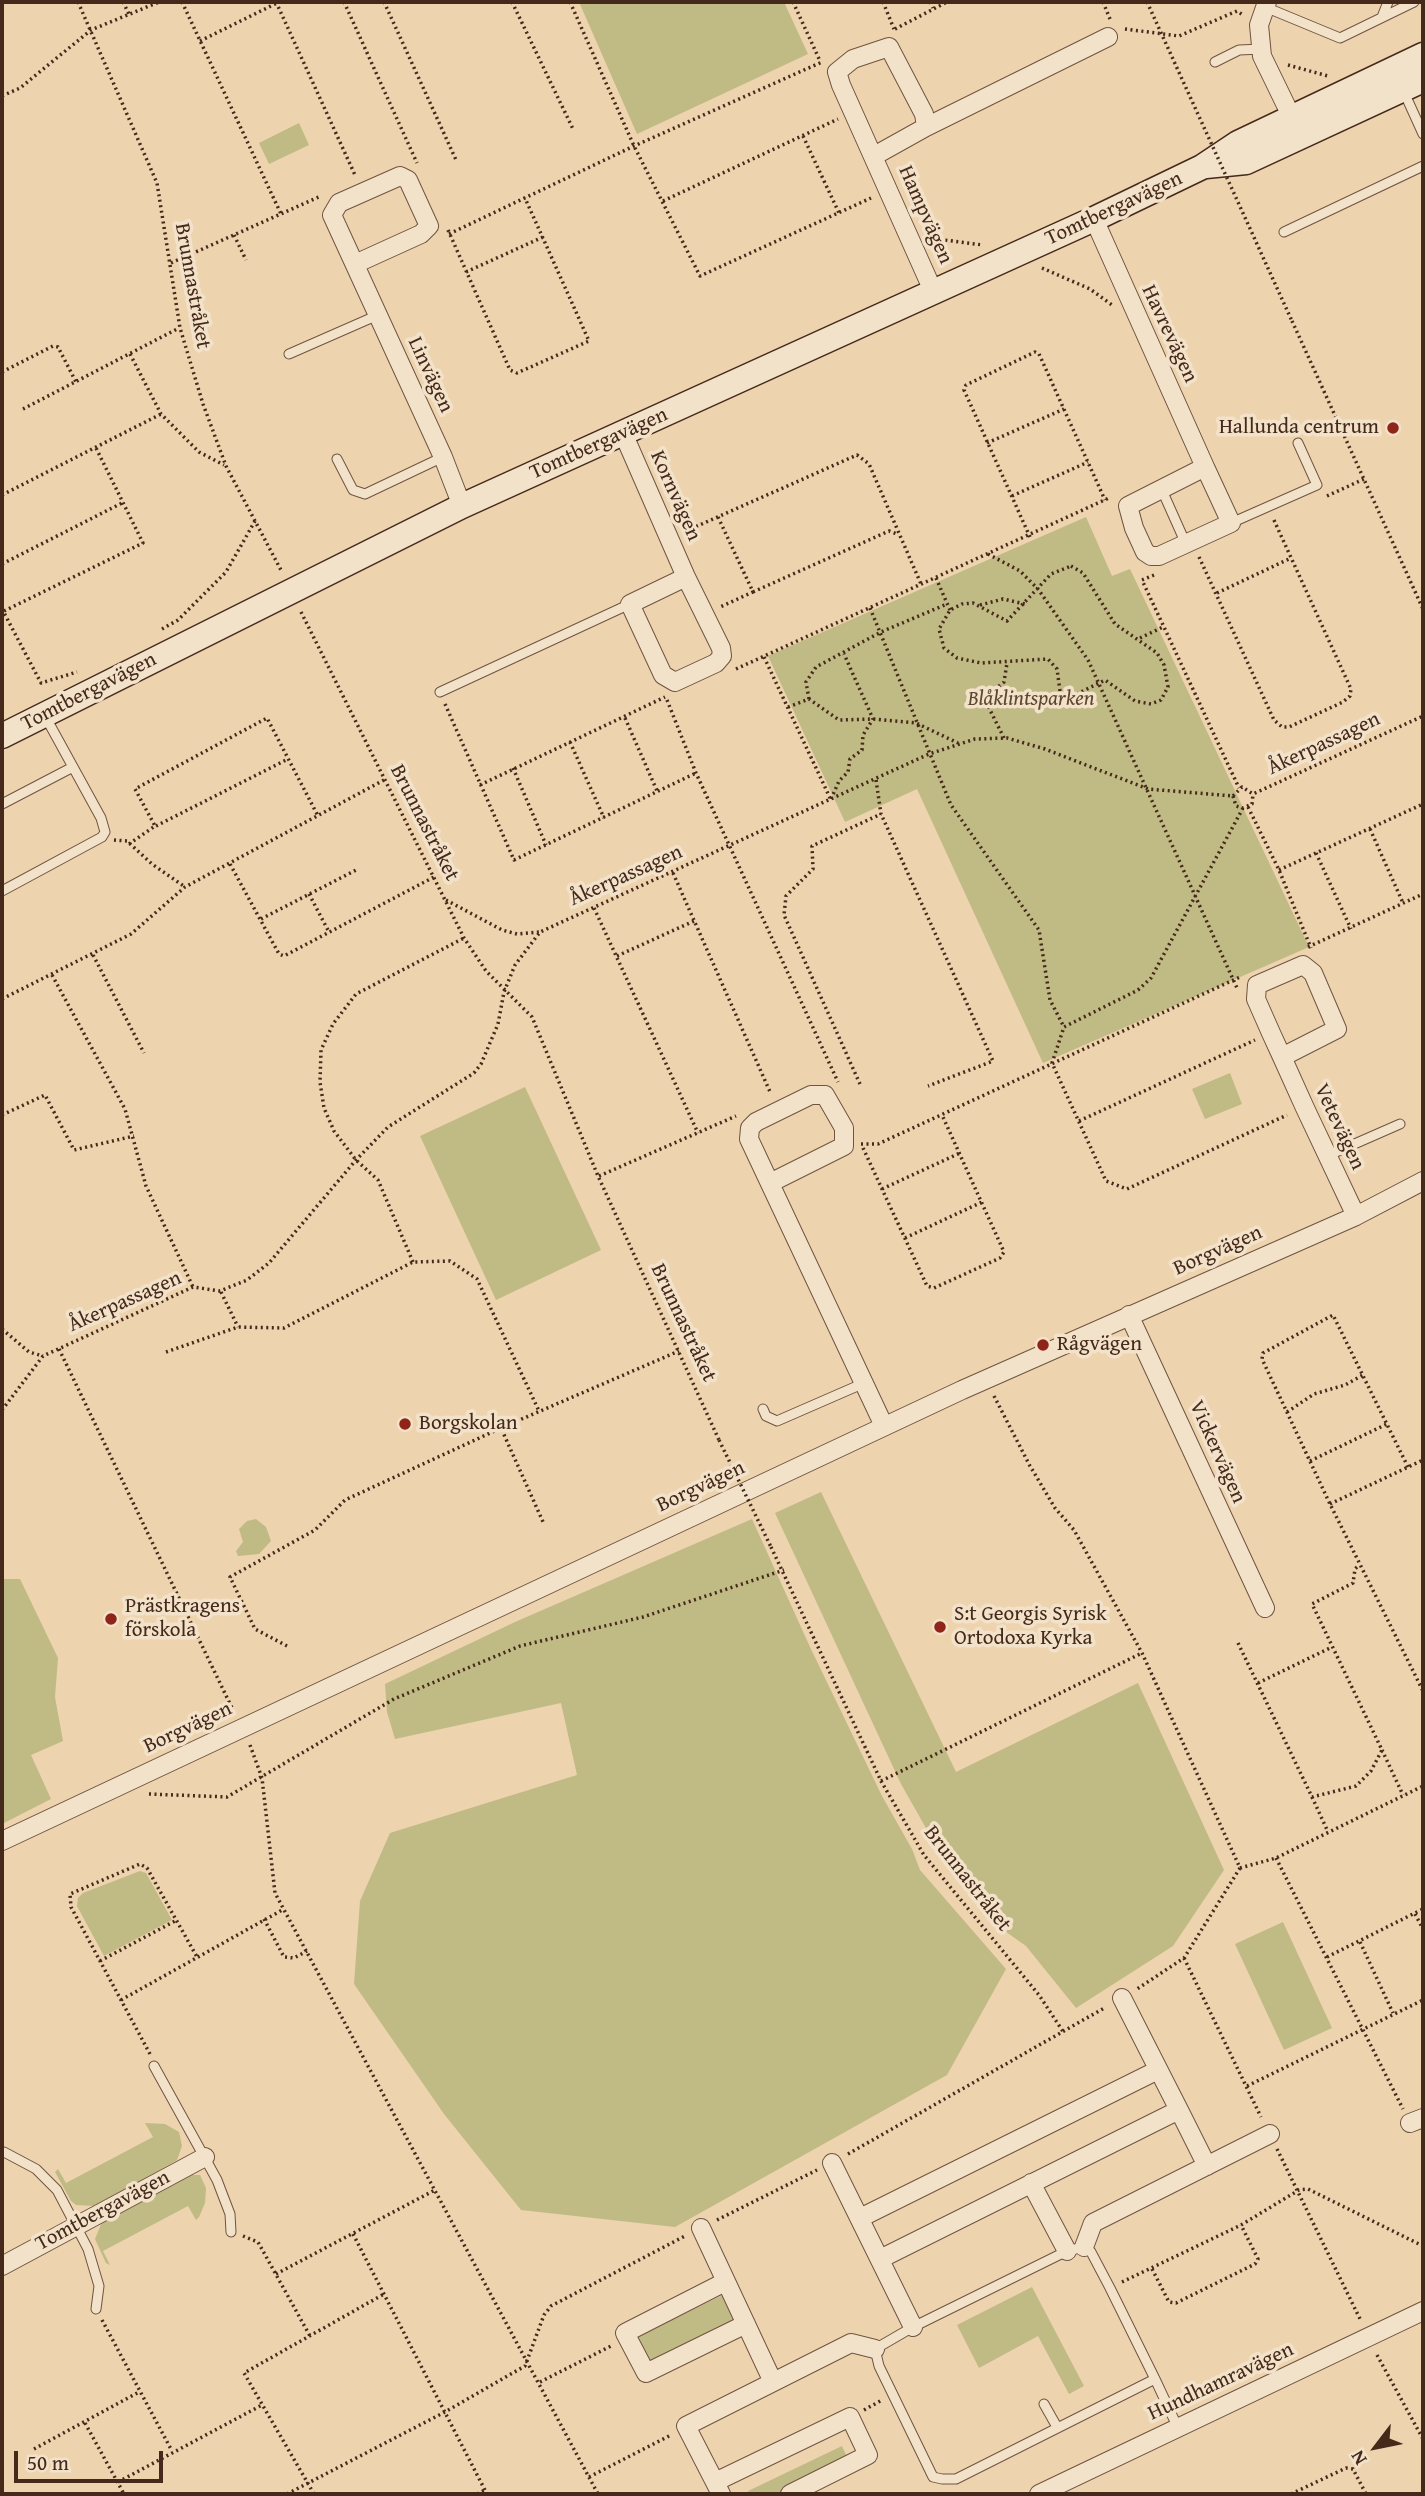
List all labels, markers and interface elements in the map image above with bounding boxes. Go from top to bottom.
street label: Hampvägen [892,162,958,268]
street label: Tomtbergavägen [1042,166,1186,252]
street label: Brunnastråket [169,221,215,351]
street label: Havrevägen [1135,281,1203,387]
street label: Linvägen [402,333,458,417]
street label: Tomtbergavägen [526,402,672,486]
place label: Hallunda centrum [1219,415,1379,441]
marker: Hallunda centrum [1385,420,1401,436]
street label: Kornvägen [644,447,706,545]
street label: Tomtbergavägen [17,647,161,737]
park label: Blåklintsparken [968,687,1094,713]
street label: Åkerpassagen [1264,707,1384,781]
street label: Brunnastråket [384,761,464,885]
street label: Åkerpassagen [565,840,687,912]
street label: Vetevägen [1308,1080,1370,1174]
street label: Borgvägen [1170,1220,1266,1282]
street label: Brunnastråket [645,1260,721,1386]
street label: Åkerpassagen [64,1266,186,1338]
place label: Rågvägen [1057,1332,1142,1358]
marker: Rågvägen [1035,1337,1051,1353]
street label: Vickervägen [1183,1397,1251,1507]
place label: Borgskolan [419,1411,518,1437]
marker: Borgskolan [397,1416,413,1432]
street label: Borgvägen [653,1456,749,1518]
place label: Prästkragens förskola [125,1594,240,1644]
place label: S:t Georgis Syrisk Ortodoxa Kyrka [954,1602,1107,1652]
marker: Prästkragens förskola [103,1611,119,1627]
marker: S:t Georgis Syrisk Ortodoxa Kyrka [932,1619,948,1635]
street label: Borgvägen [140,1697,236,1759]
street label: Brunnastråket [918,1821,1016,1937]
street label: Tomtbergavägen [32,2165,174,2257]
street label: Hundhamravägen [1144,2337,1298,2427]
north arrow [1341,2412,1411,2482]
scale bar [18,2436,166,2480]
text: N [1343,2445,1373,2471]
text: 50 m [27,2447,69,2478]

